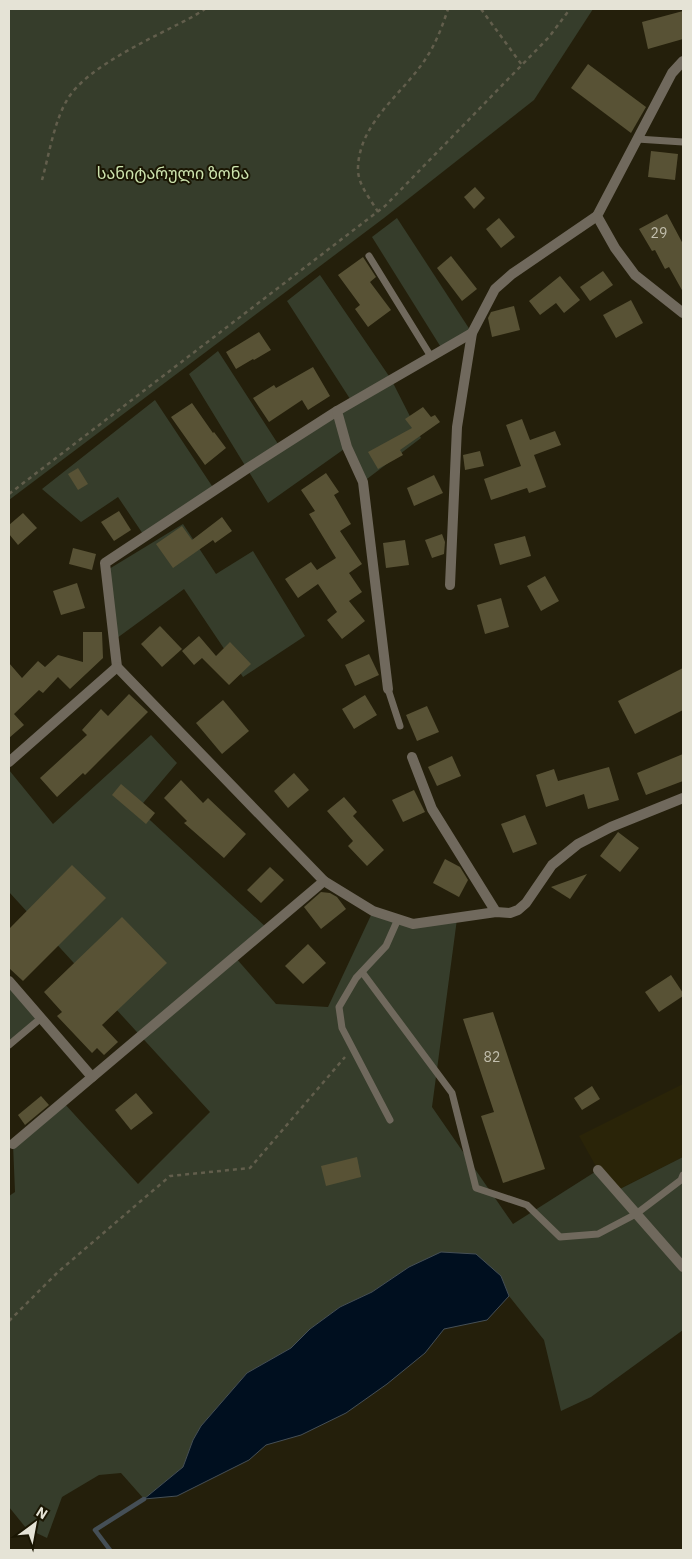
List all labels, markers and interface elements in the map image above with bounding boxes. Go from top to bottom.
park label: სანიტარული ზონა [97,163,249,184]
house number: 29 [651,224,667,242]
house number: 82 [484,1048,500,1066]
north arrow [10,1499,60,1549]
text: N [33,1503,51,1523]

